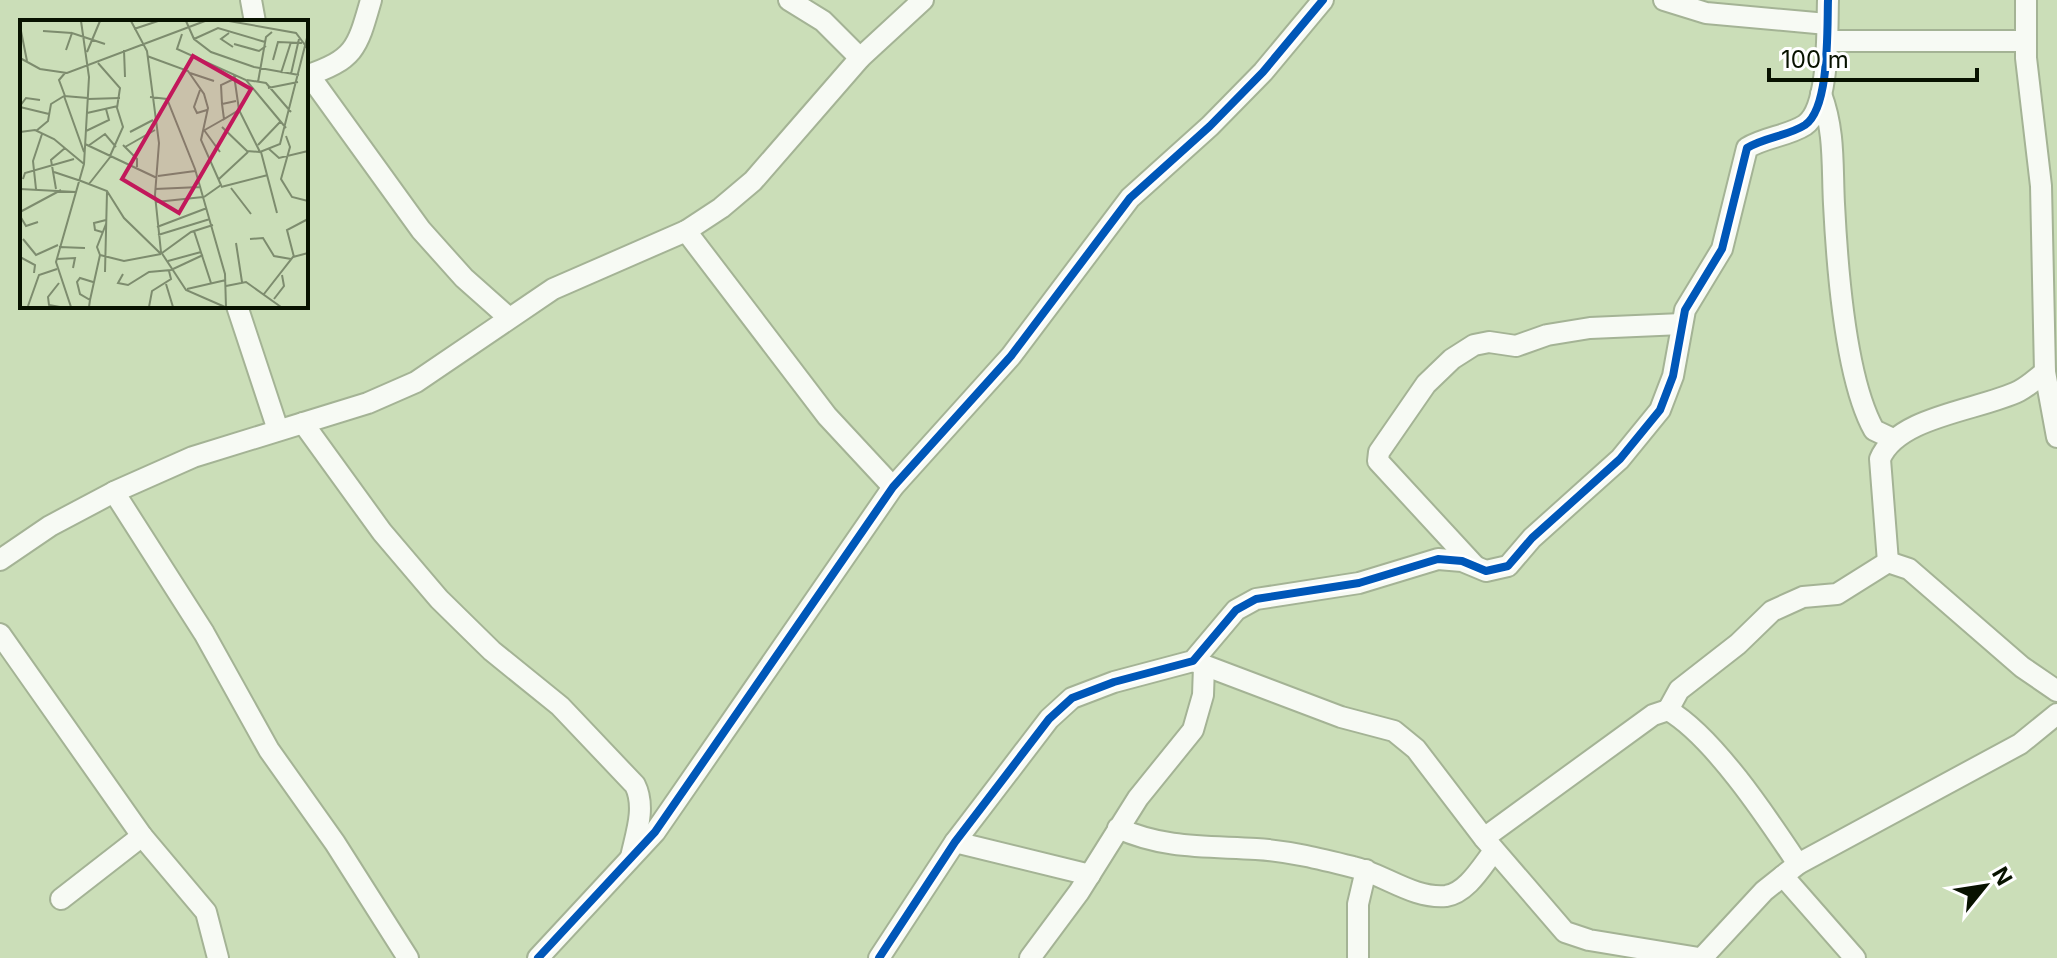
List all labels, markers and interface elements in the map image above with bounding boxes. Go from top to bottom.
inset map [20,20,308,308]
scale bar [1769,32,1977,82]
text: 100 m [1781,45,1849,74]
north arrow [1945,846,2025,926]
text: N [1987,862,2018,890]

